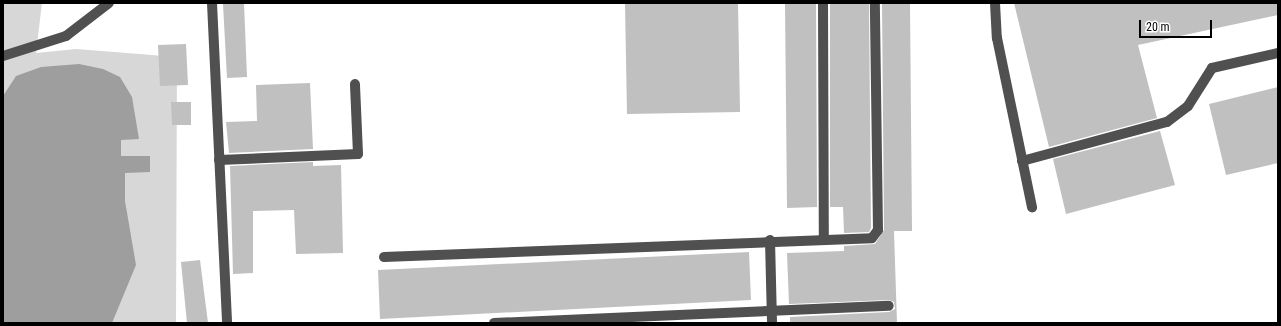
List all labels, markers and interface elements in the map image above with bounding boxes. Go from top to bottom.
scale bar [1141,12,1214,38]
text: 20 m [1146,20,1170,34]

